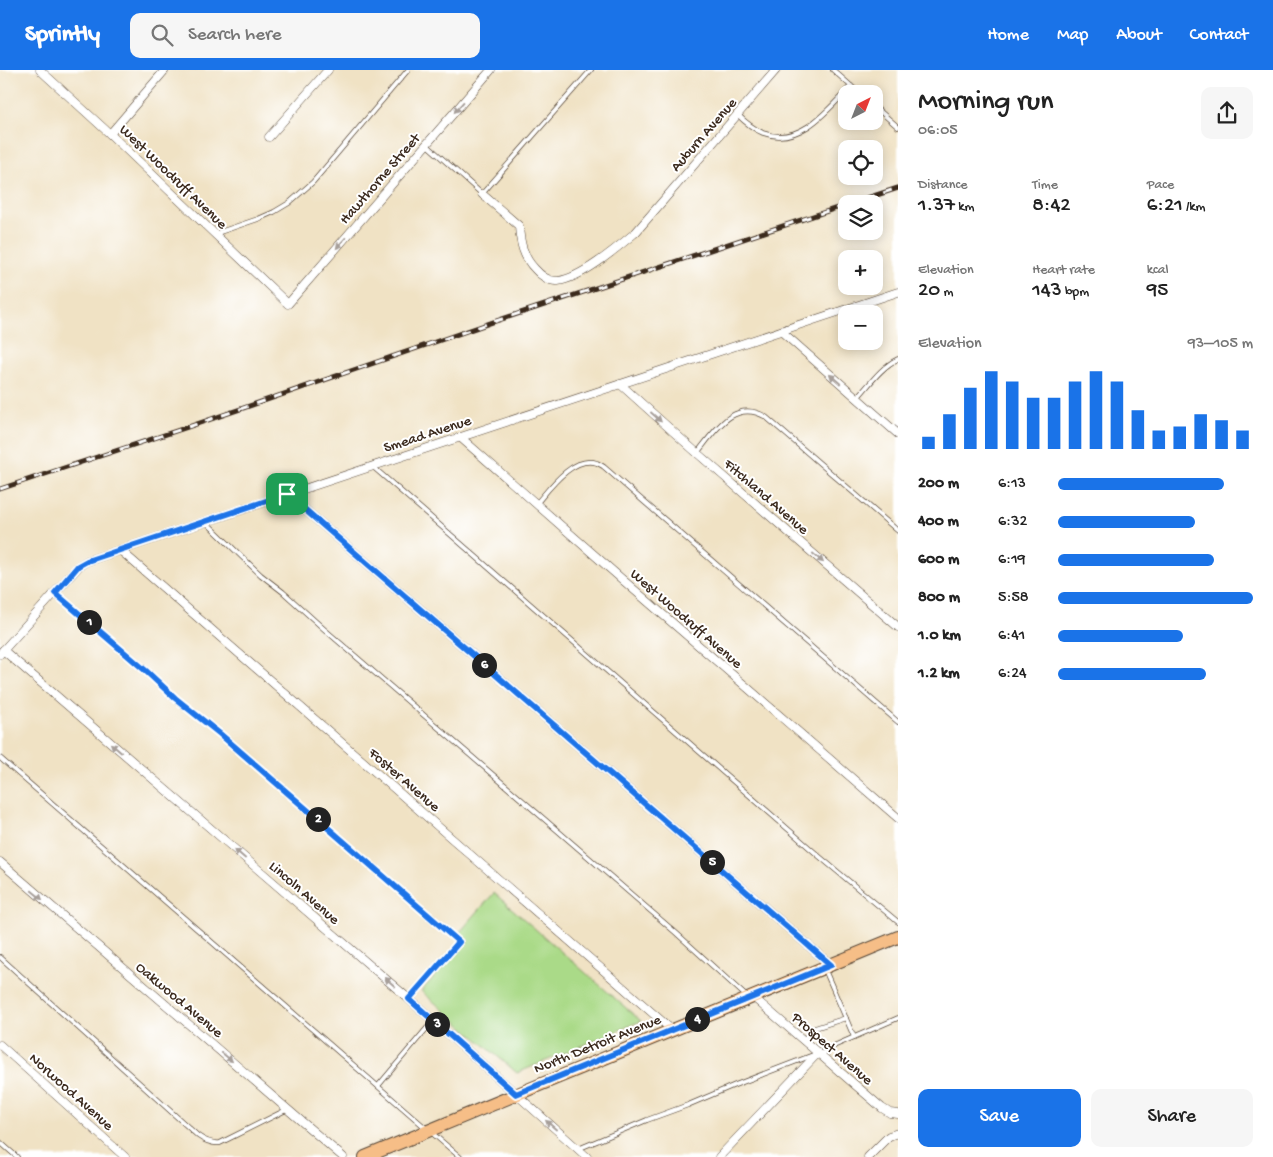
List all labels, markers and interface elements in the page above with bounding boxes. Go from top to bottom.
search box [130,13,480,58]
text: Sprintly [25,21,100,50]
icon: search [148,21,176,49]
text: Search here [188,24,282,47]
text: Home [987,25,1029,46]
text: Map [1057,25,1088,46]
text: About [1116,25,1162,46]
text: Contact [1190,25,1248,46]
north arrow [838,85,882,130]
map controls [838,85,883,350]
text: Morning run [918,86,1053,119]
button: share [1201,87,1253,139]
street label: Auburn Avenue [668,95,742,176]
one-way arrow [453,100,465,112]
street label: West Woodruff Avenue [115,121,230,234]
text: 06:05 [918,122,958,141]
street label: Hawthorne Street [336,129,426,228]
button: locate [838,140,883,185]
text: Distance [918,177,967,194]
text: Time [1032,177,1058,194]
text: Pace [1147,177,1174,194]
text: 1.37 [918,194,955,219]
text: 8:42 [1032,194,1071,219]
text: 6:21 [1147,194,1183,219]
button: layers [838,195,883,240]
text: km [955,199,974,216]
text: /km [1183,199,1206,216]
one-way arrow [335,236,347,248]
button: + [838,250,883,295]
text: Elevation [918,262,974,279]
text: Heart rate [1032,262,1095,279]
text: kcal [1147,262,1169,279]
text: 20 [918,279,940,304]
text: 143 [1032,279,1062,304]
text: 95 [1147,279,1168,304]
text: m [940,284,954,301]
text: bpm [1062,284,1089,301]
button: − [838,305,883,350]
text: Elevation [918,335,982,354]
text: 93–105 m [1188,335,1253,354]
one-way arrow [828,373,841,384]
one-way arrow [650,411,662,423]
street label: Smead Avenue [381,412,474,458]
street label: Fitchland Avenue [719,455,812,539]
pin [266,473,308,515]
text: 200 m [918,475,959,494]
text: 6:13 [998,475,1026,494]
icon: arrive [273,480,301,508]
text: 400 m [918,513,959,532]
text: 6:32 [998,513,1027,532]
text: 600 m [918,551,959,570]
text: 6:19 [998,551,1026,570]
one-way arrow [812,552,824,564]
street label: West Woodruff Avenue [626,566,746,673]
text: 800 m [918,589,960,608]
text: 5:58 [998,589,1029,608]
pin: 1 [76,610,102,634]
text: 1 [87,614,92,631]
text: 1.0 km [918,627,961,646]
text: 6:41 [998,627,1025,646]
pin: 6 [472,652,496,678]
text: 6 [481,657,488,674]
text: 1.2 km [918,665,960,684]
text: 6:24 [998,665,1027,684]
one-way arrow [111,742,123,754]
street label: Foster Avenue [364,744,443,817]
pin: 2 [306,806,330,832]
text: 2 [315,811,322,828]
one-way arrow [234,848,246,860]
pin: 5 [700,850,724,874]
text: 5 [709,854,716,871]
street label: Lincoln Avenue [265,858,343,929]
one-way arrow [30,889,43,900]
street label: Oakwood Avenue [131,959,226,1043]
one-way arrow [383,977,396,988]
pin: 4 [684,1006,710,1032]
street label: Prospect Avenue [787,1009,876,1090]
street label: North Detroit Avenue [532,1011,664,1079]
text: 4 [694,1011,701,1028]
pin: 3 [424,1012,450,1036]
text: 3 [434,1016,441,1033]
street label: Norwood Avenue [25,1050,117,1135]
one-way arrow [220,1051,232,1063]
button: Save [918,1089,1081,1147]
button: Share [1091,1089,1253,1147]
one-way arrow [545,1119,557,1131]

